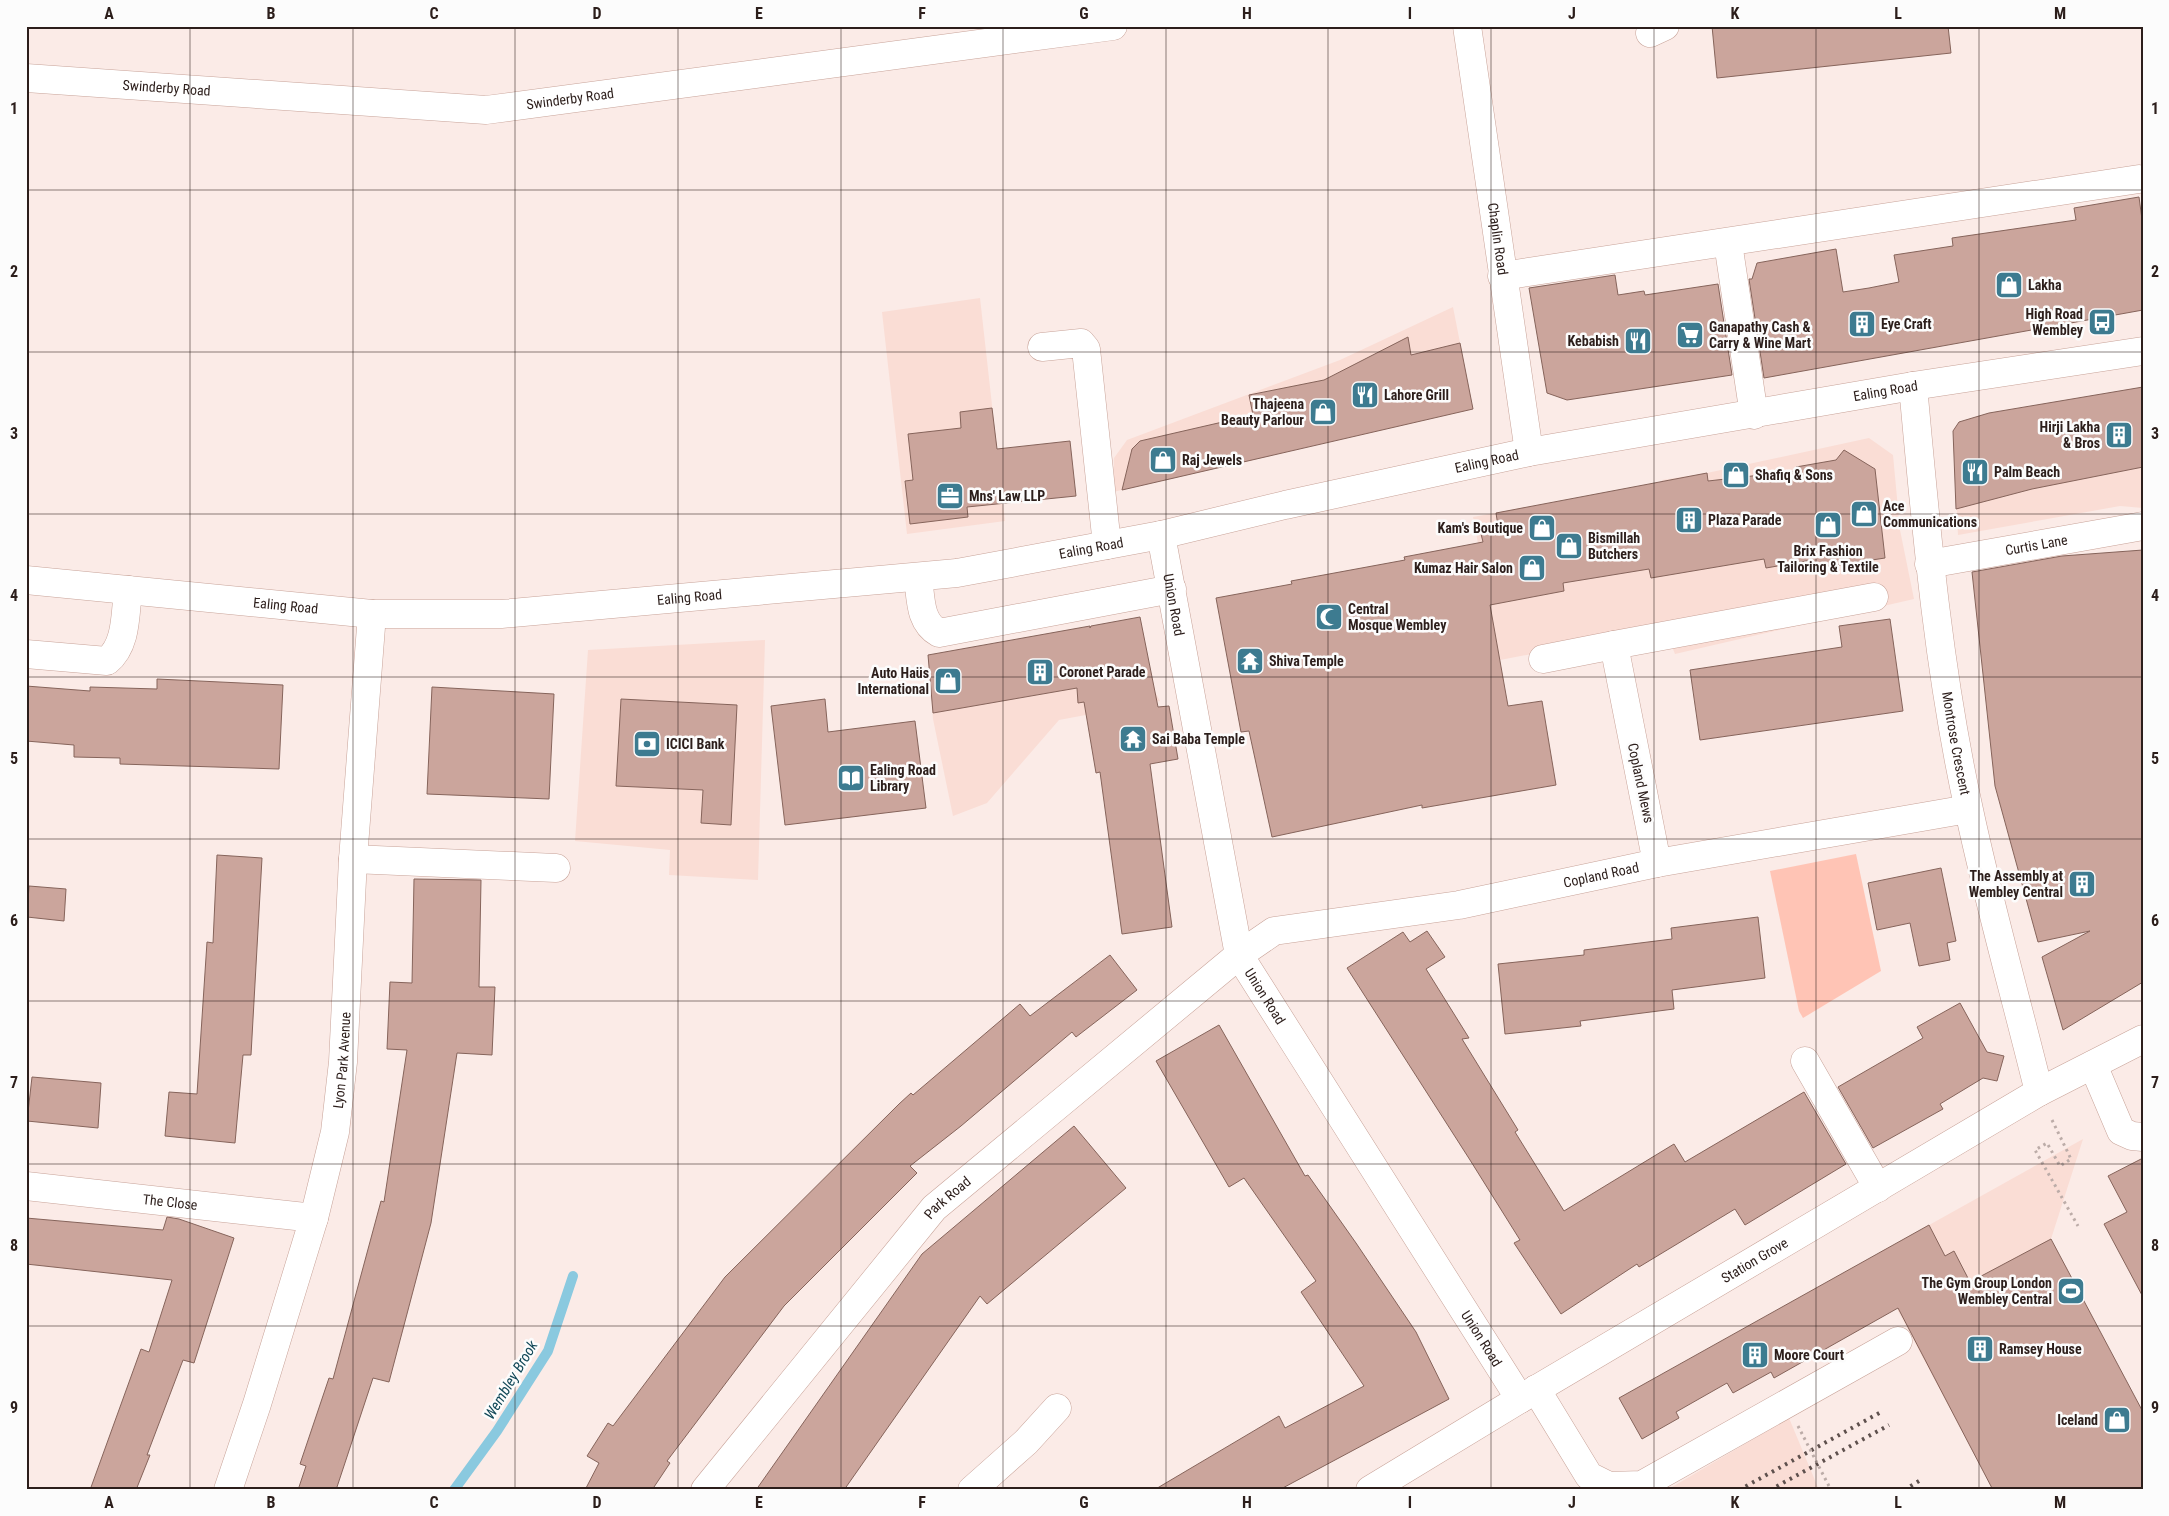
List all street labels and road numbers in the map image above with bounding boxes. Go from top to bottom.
street label: Swinderby Road [122,77,211,99]
street label: Swinderby Road [525,85,615,113]
street label: Chaplin Road [1485,202,1511,276]
street label: Ealing Road [1852,377,1919,404]
street label: Ealing Road [1453,446,1520,476]
street label: Curtis Lane [2004,531,2069,558]
street label: Ealing Road [1058,534,1125,562]
street label: Union Road [1160,572,1188,637]
street label: Ealing Road [656,586,723,608]
street label: Ealing Road [253,594,319,617]
street label: Montrose Crescent [1939,690,1974,796]
street label: Copland Mews [1625,742,1657,824]
street label: Copland Road [1562,859,1640,891]
street label: Union Road [1241,965,1289,1027]
street label: Lyon Park Avenue [330,1011,353,1109]
street label: Park Road [921,1173,974,1222]
street label: The Close [142,1191,199,1213]
street label: Station Grove [1719,1234,1791,1286]
street label: Union Road [1458,1308,1505,1369]

